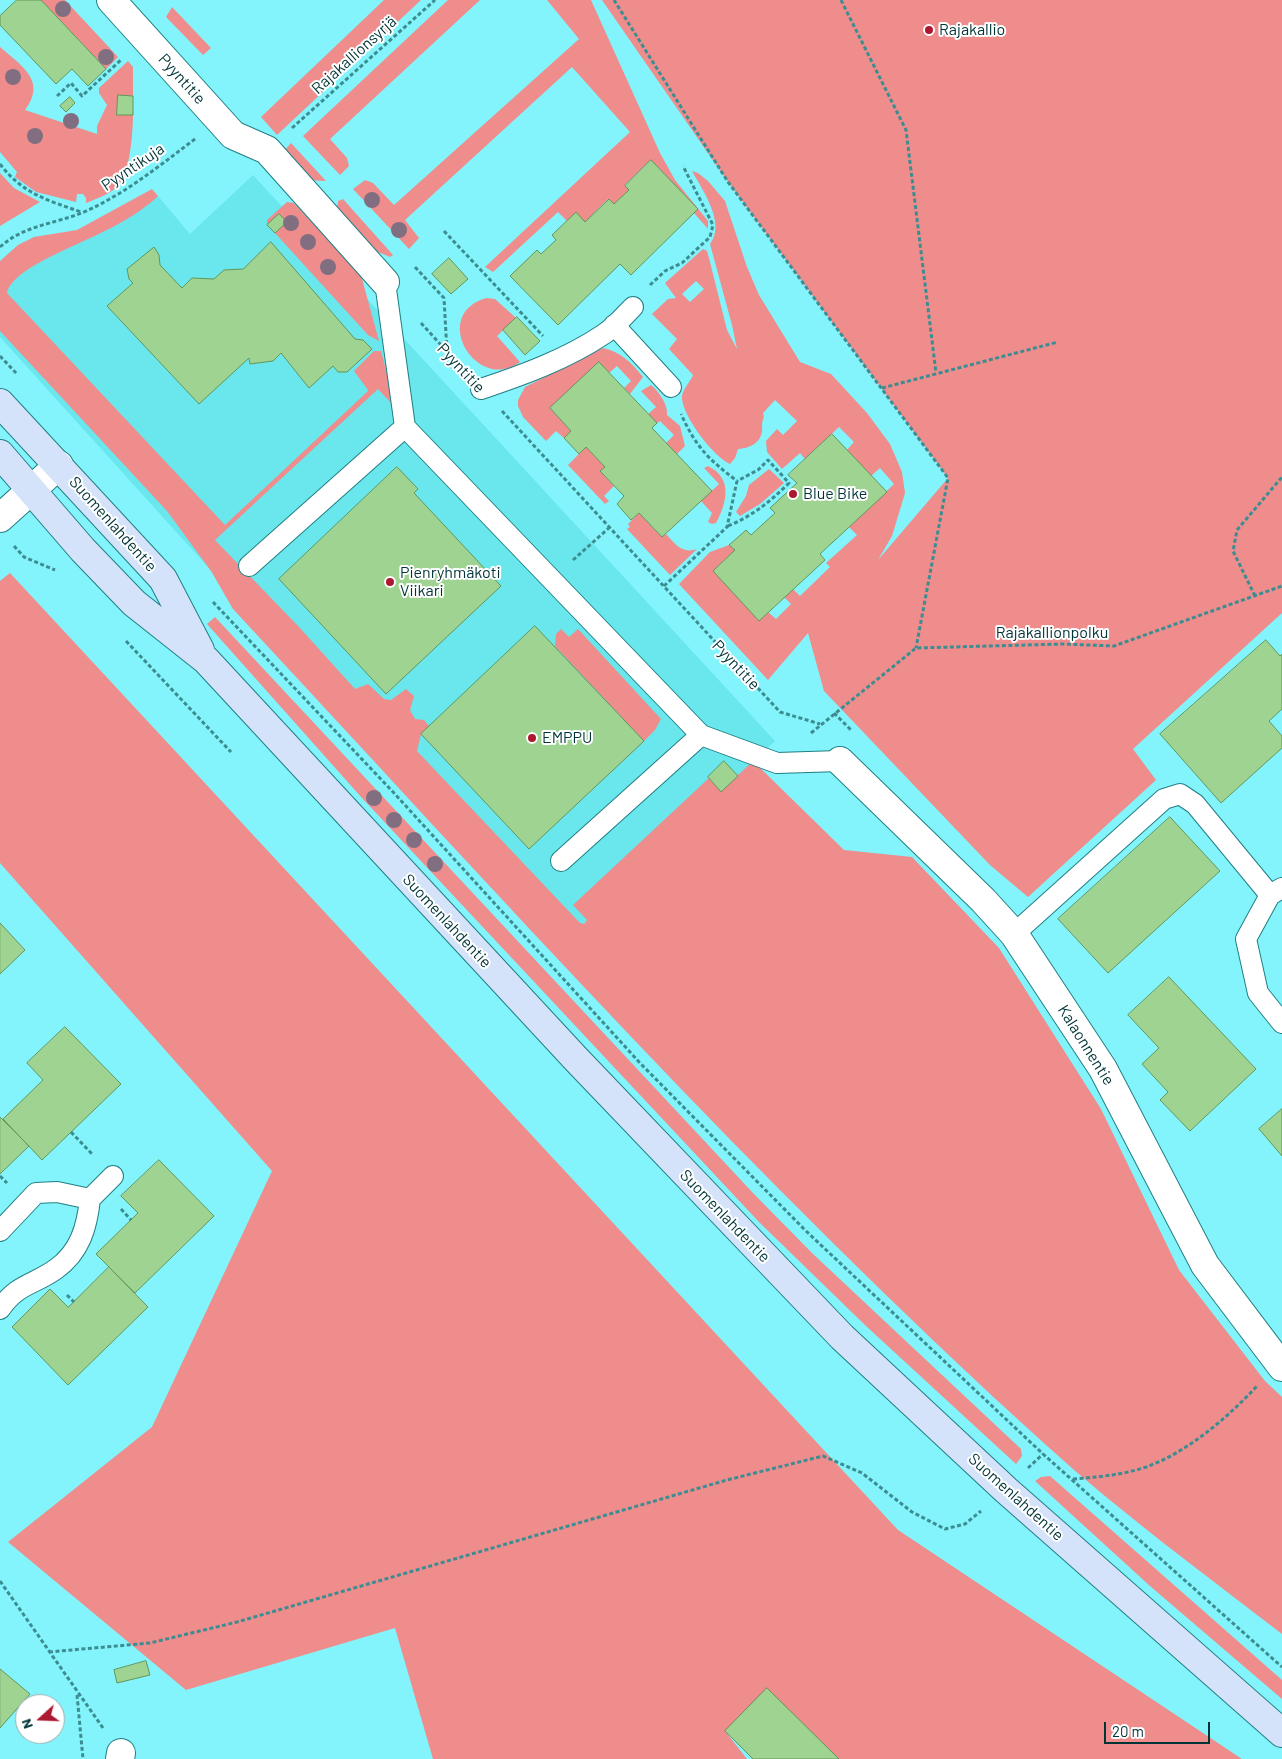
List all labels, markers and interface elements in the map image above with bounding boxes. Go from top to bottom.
street label: Rajakallionsyrjä [308,12,400,98]
place label: Rajakallio [939,20,1005,40]
marker: Rajakallio [923,24,935,36]
street label: Pyyntitie [154,50,210,108]
street label: Pyyntikuja [98,139,168,195]
street label: Pyyntitie [433,339,489,397]
street label: Suomenlahdentie [65,472,161,576]
place label: Blue Bike [803,484,867,504]
marker: Blue Bike [787,488,799,500]
place label: Pienryhmäkoti Viikari [400,563,501,601]
marker: Pienryhmäkoti Viikari [384,576,396,588]
street label: Rajakallionpolku [996,623,1108,643]
street label: Pyyntitie [708,636,764,694]
place label: EMPPU [542,728,592,748]
marker: EMPPU [526,732,538,744]
street label: Suomenlahdentie [399,870,495,972]
street label: Kalaonnentie [1054,1001,1118,1089]
street label: Suomenlahdentie [676,1166,774,1266]
street label: Suomenlahdentie [964,1449,1068,1545]
north arrow [15,1694,65,1744]
scale bar [1107,1712,1213,1744]
text: N [17,1717,36,1731]
text: 20 m [1112,1722,1144,1740]

